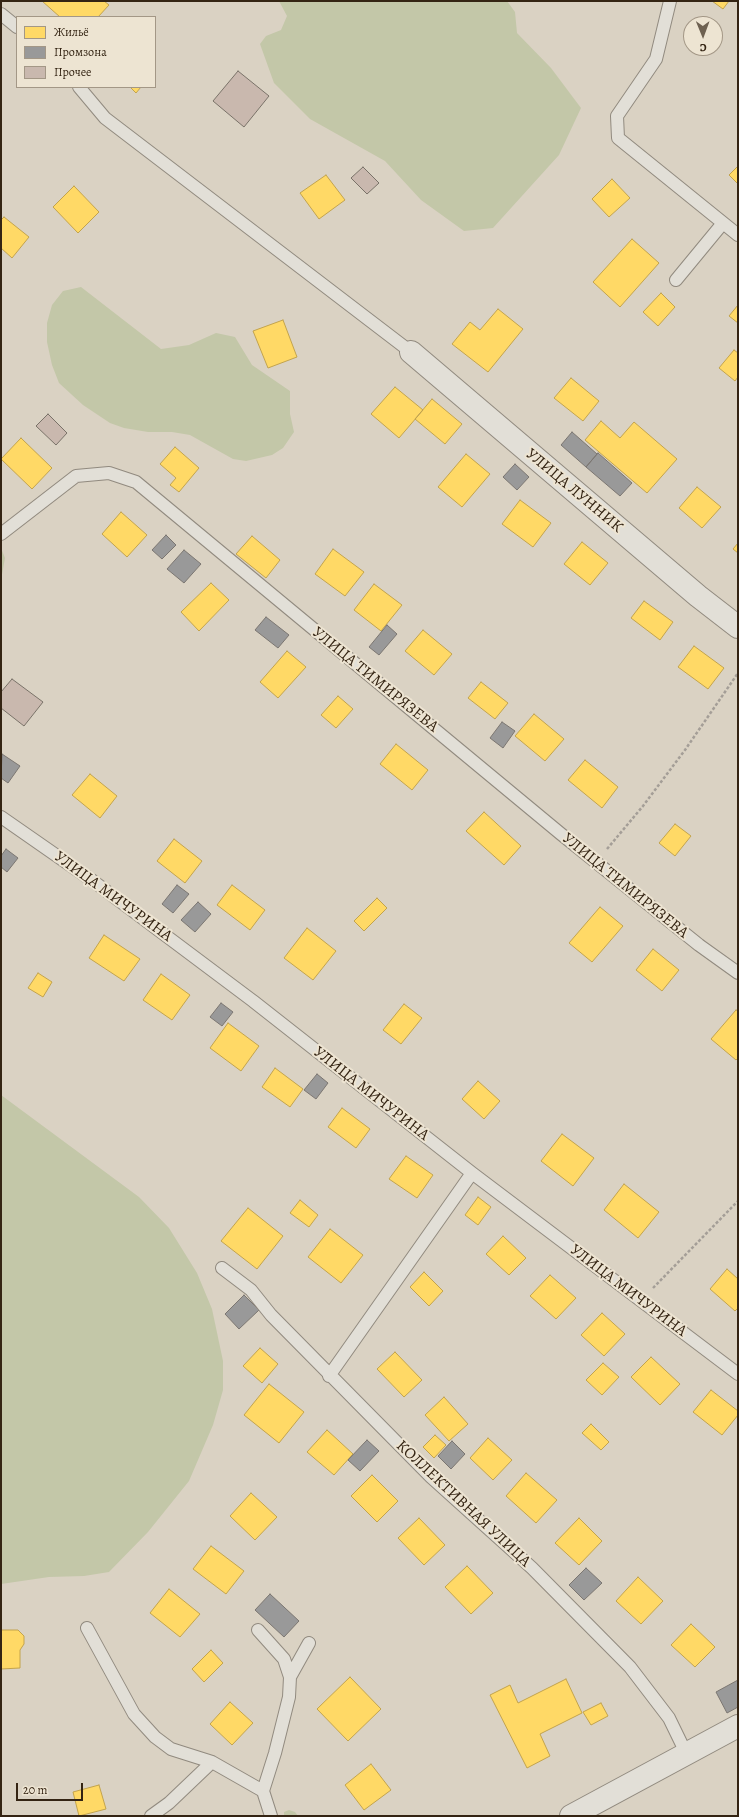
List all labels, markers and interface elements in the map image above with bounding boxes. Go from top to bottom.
legend [16,16,156,88]
north arrow [683,16,723,56]
text: Жильё [54,24,89,40]
text: С [700,40,707,55]
text: Промзона [54,44,107,60]
text: Прочее [54,64,92,80]
street label: УЛИЦА ЛУННИК [521,445,627,537]
street label: УЛИЦА ТИМИРЯЗЕВА [308,623,442,737]
street label: УЛИЦА ТИМИРЯЗЕВА [558,829,692,943]
street label: УЛИЦА МИЧУРИНА [50,848,176,946]
street label: УЛИЦА МИЧУРИНА [309,1043,433,1145]
street label: УЛИЦА МИЧУРИНА [566,1241,690,1341]
street label: КОЛЛЕКТИВНАЯ УЛИЦА [392,1436,534,1572]
scale bar [18,1775,85,1801]
text: 20 m [23,1782,47,1798]

